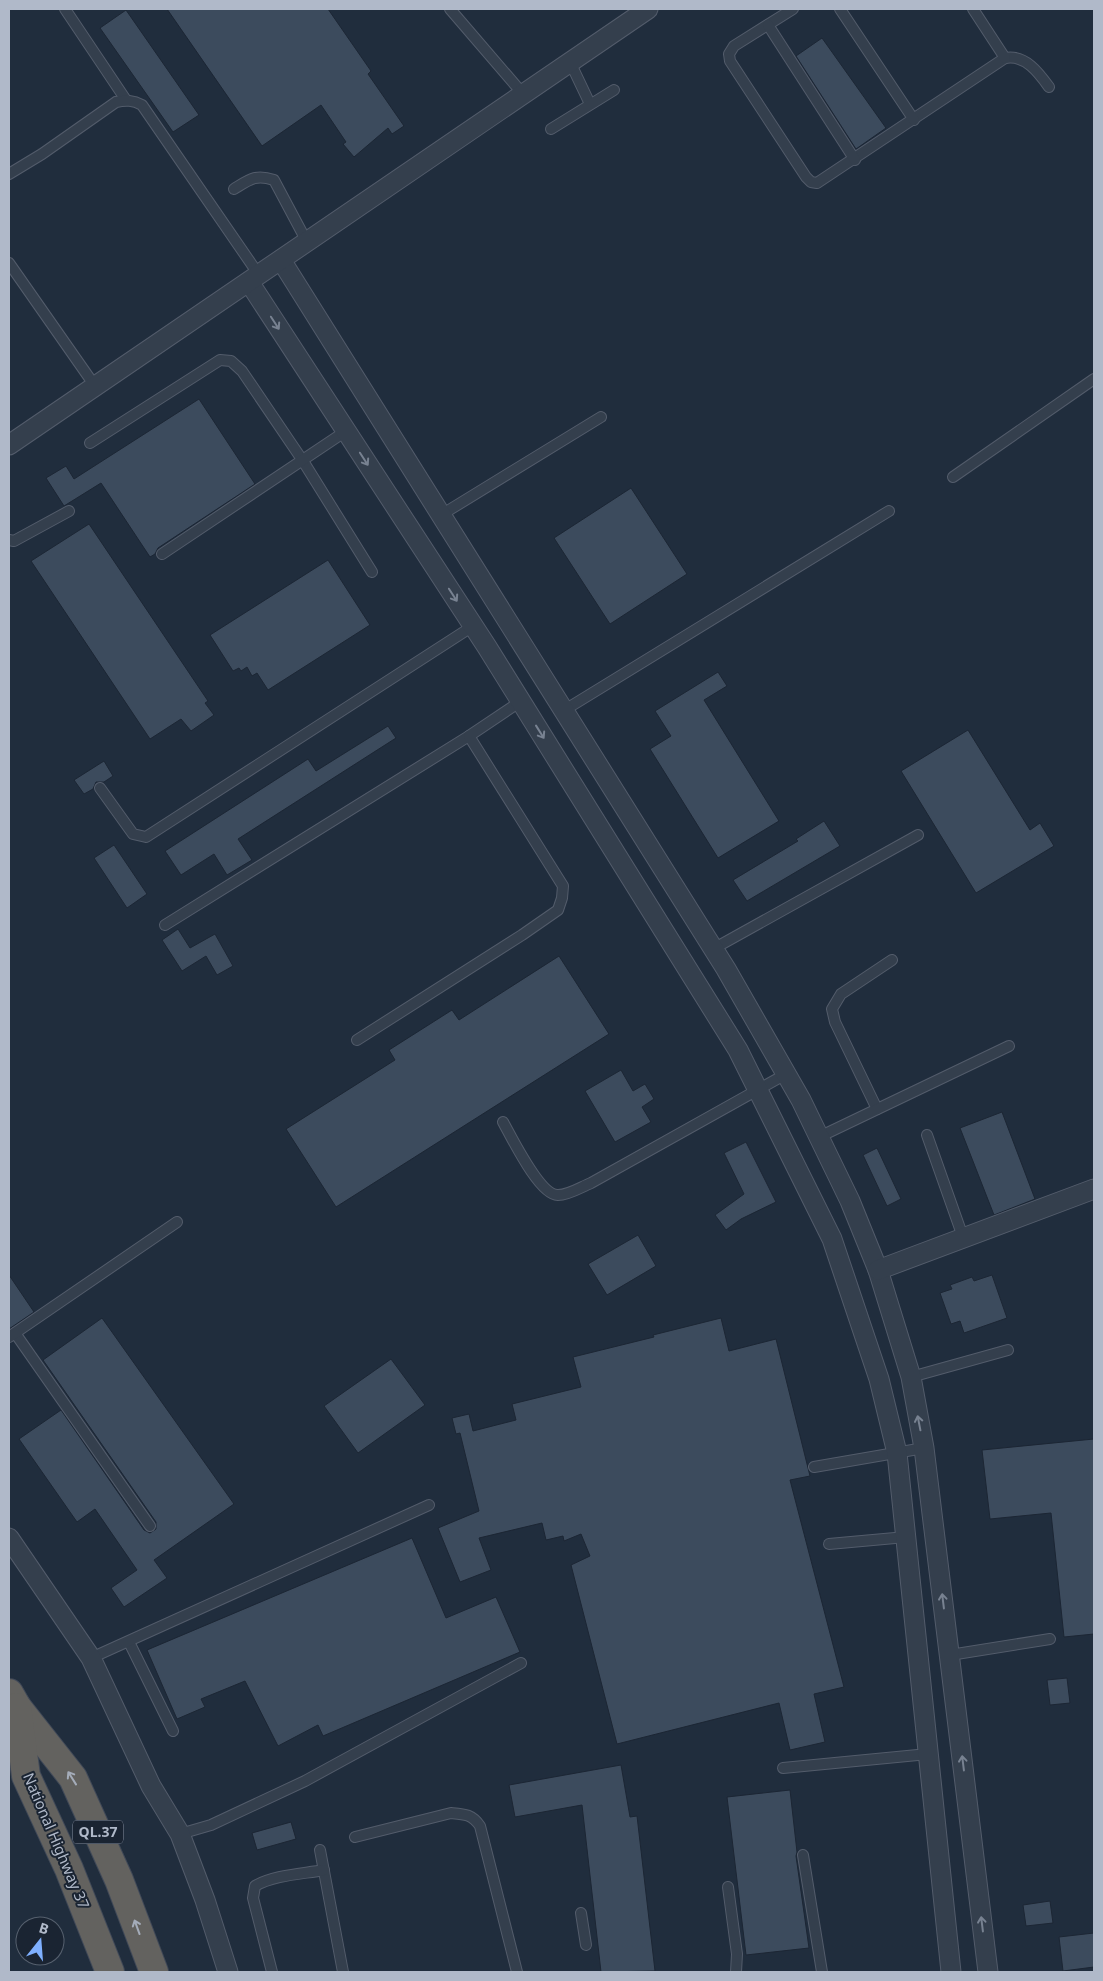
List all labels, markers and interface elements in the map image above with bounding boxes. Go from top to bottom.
one-way arrow [270,316,281,330]
one-way arrow [359,452,370,466]
one-way arrow [448,588,458,602]
one-way arrow [536,725,546,739]
one-way arrow [914,1415,924,1431]
one-way arrow [938,1594,948,1610]
one-way arrow [958,1755,968,1771]
street label: National Highway 37 [19,1769,95,1912]
one-way arrow [67,1771,77,1785]
road number: QL.37 [73,1820,123,1844]
north arrow [15,1916,65,1966]
one-way arrow [977,1916,987,1932]
text: B [37,1918,51,1939]
one-way arrow [132,1919,141,1935]

